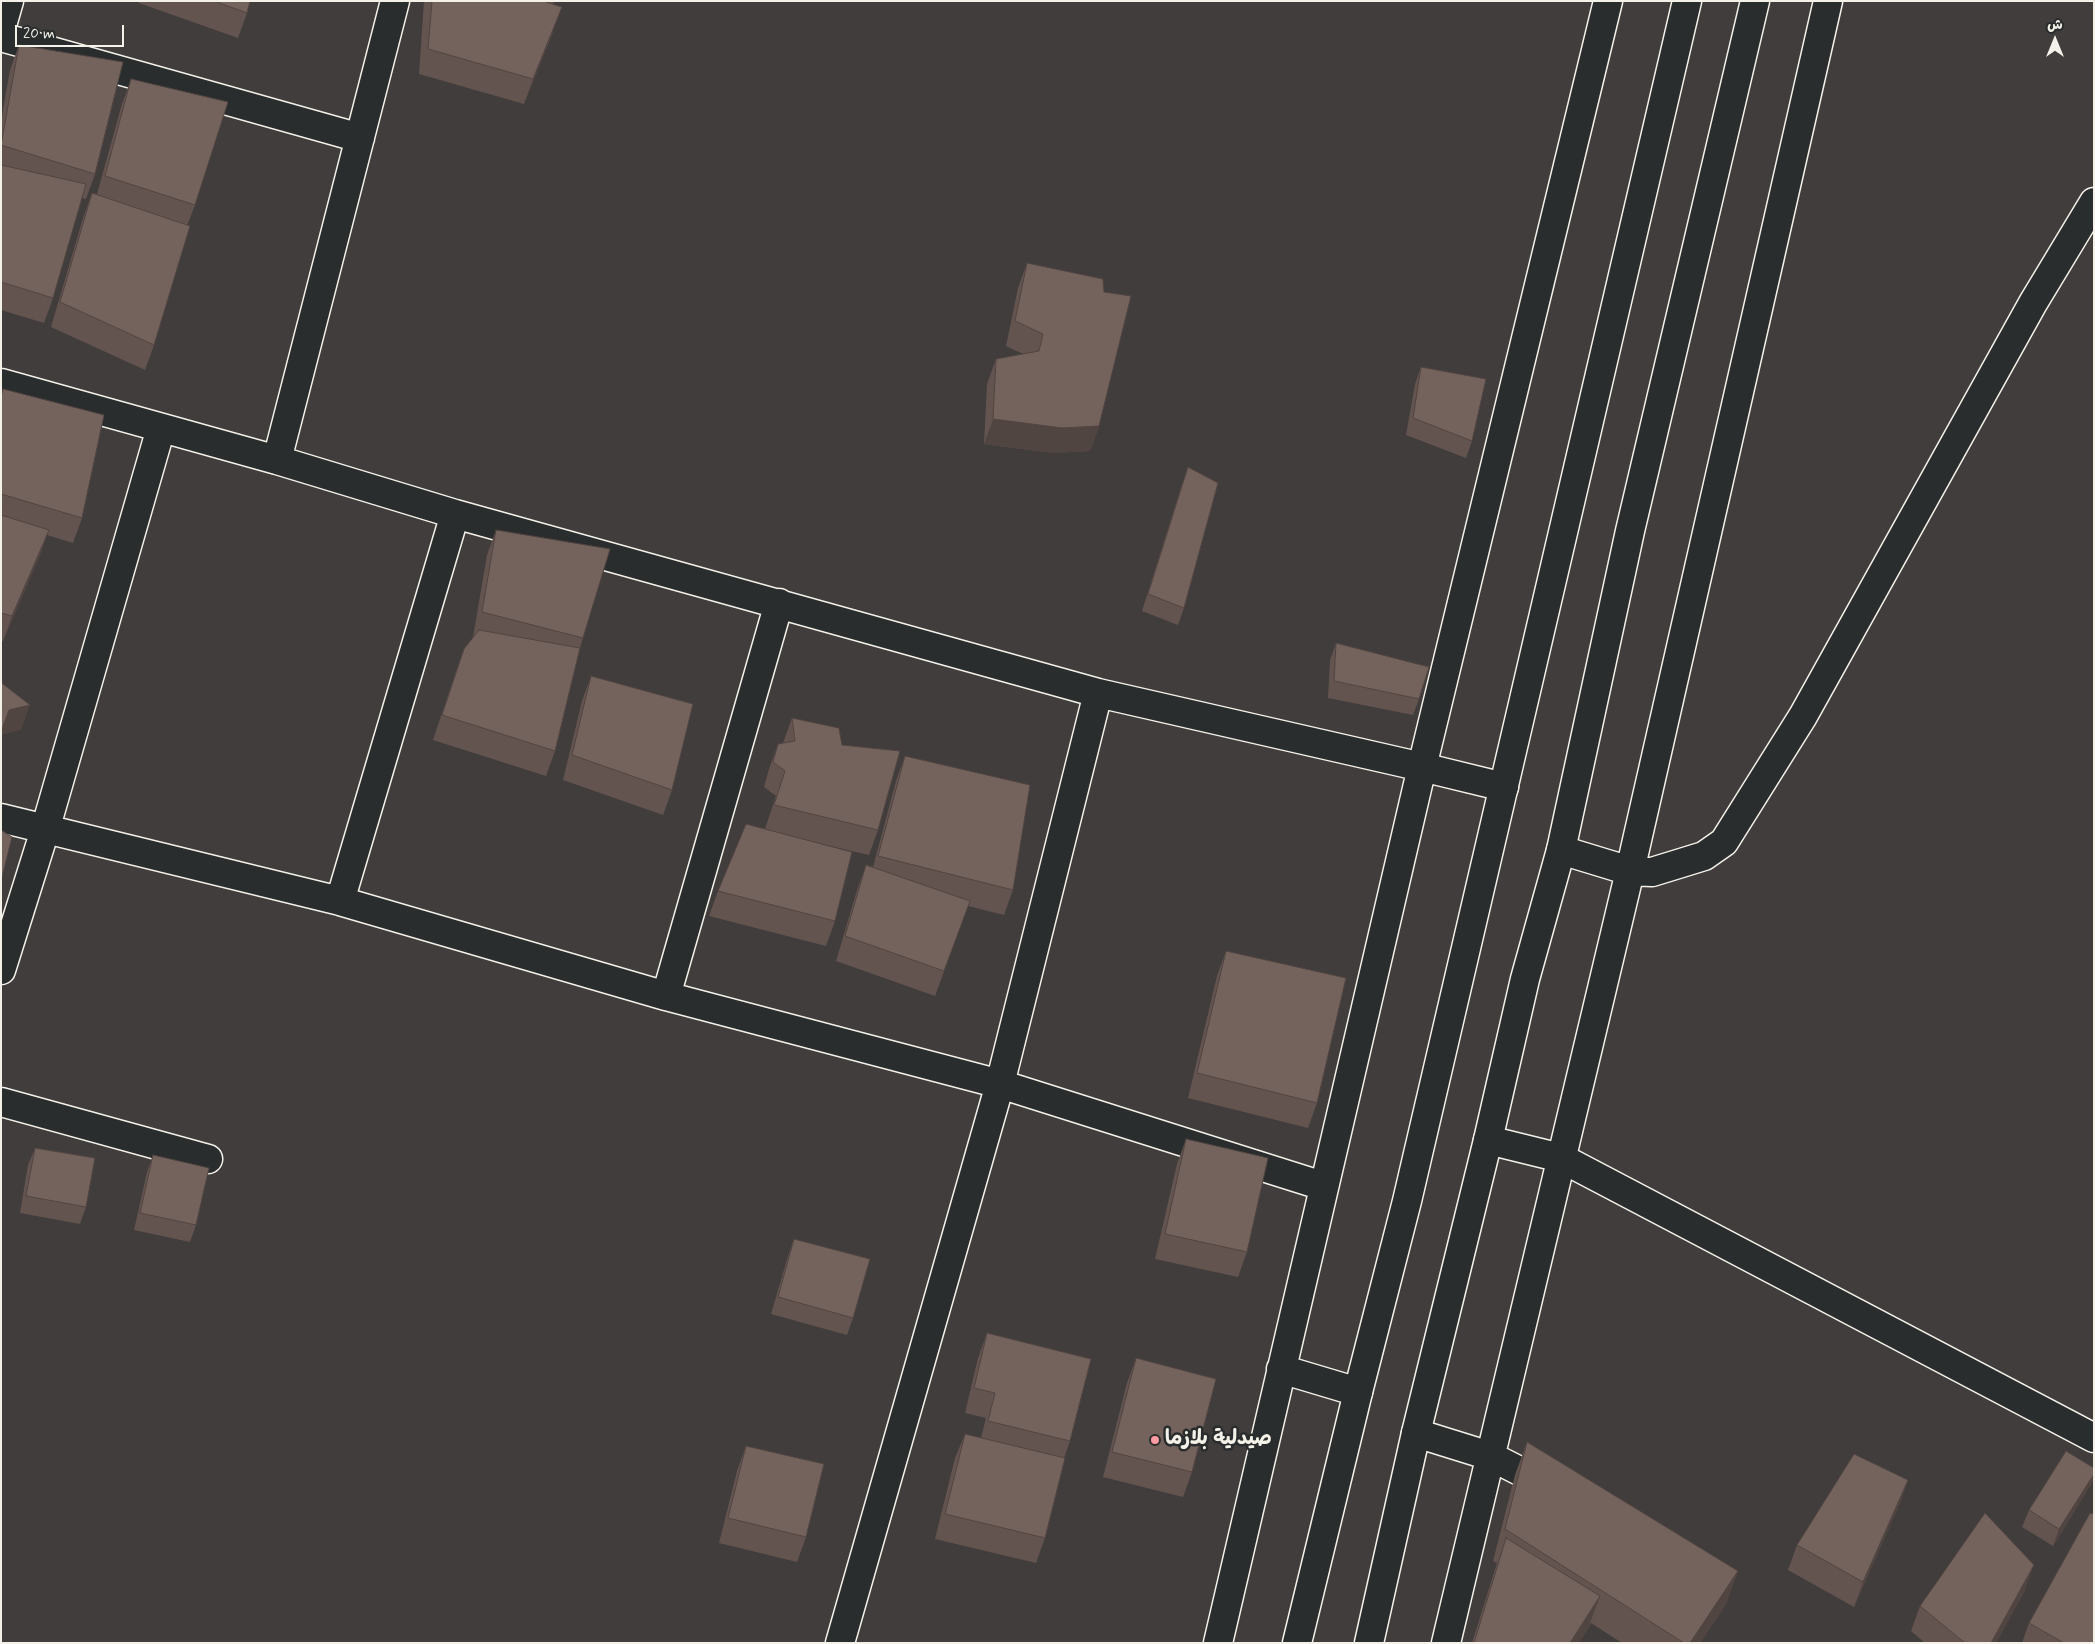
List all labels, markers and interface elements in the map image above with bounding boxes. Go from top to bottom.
scale bar [18,15,126,47]
north arrow [2030,15,2080,65]
text: ش [2047,16,2063,34]
text: 20 m [23,24,55,44]
place label: صيدلية بلازما [1165,1428,1272,1452]
marker: صيدلية بلازما [1149,1434,1161,1446]

